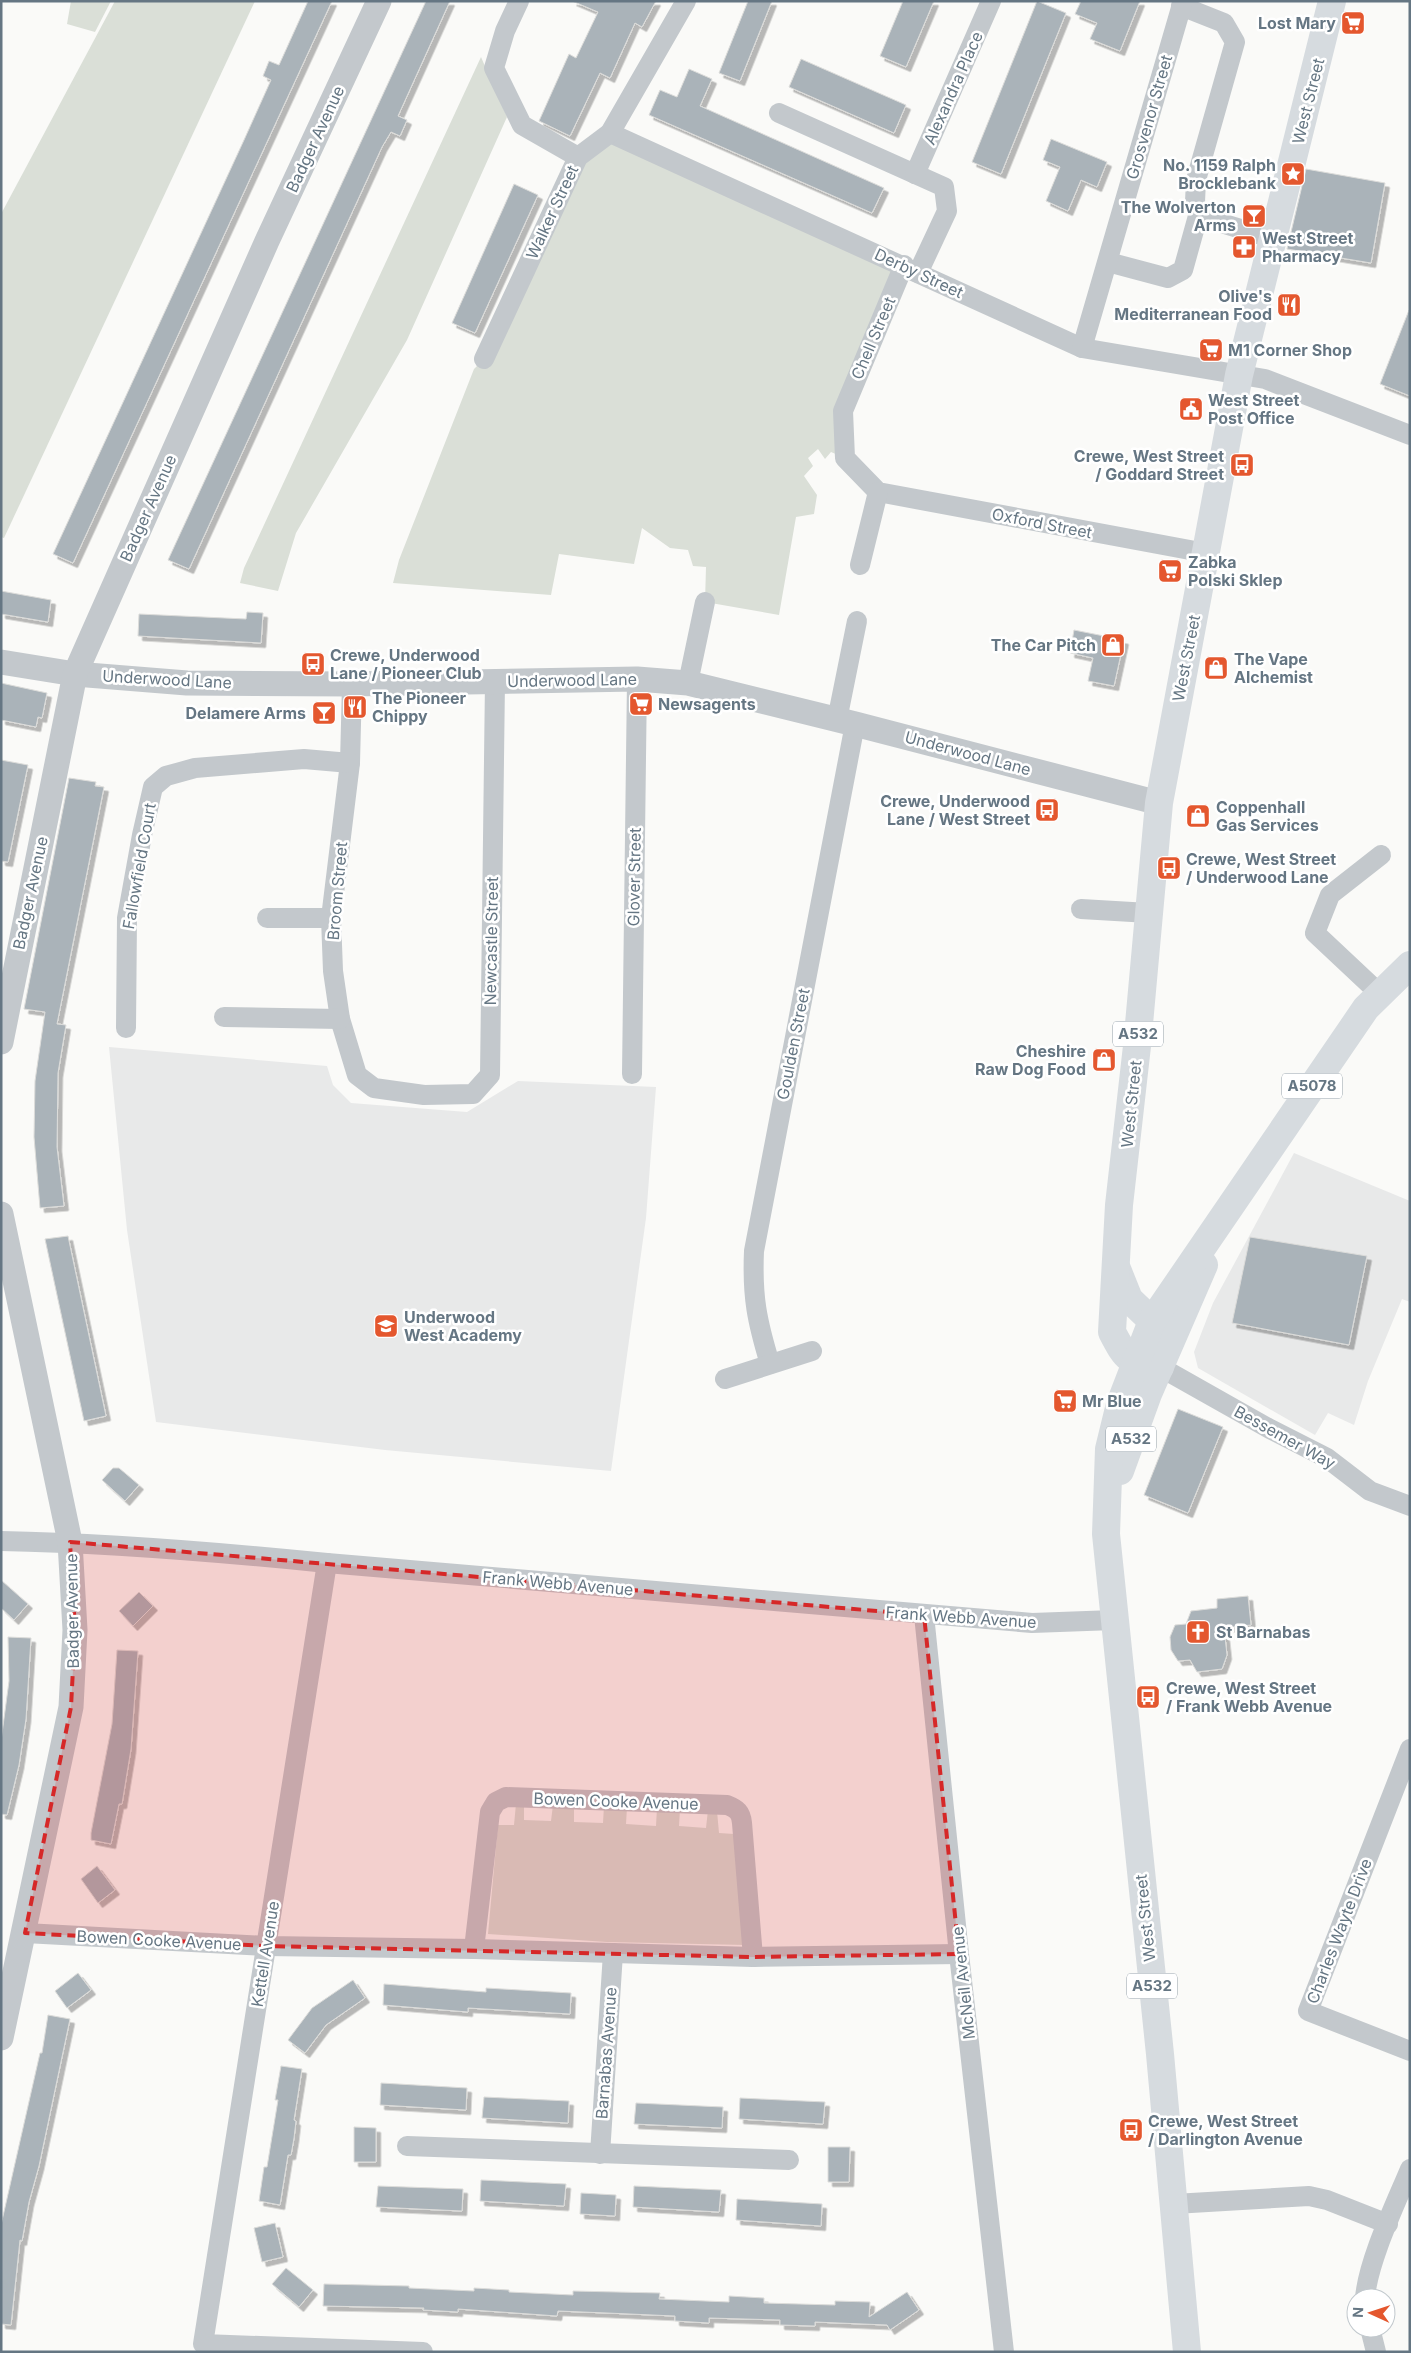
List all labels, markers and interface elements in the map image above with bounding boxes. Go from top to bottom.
supermarket icon: Lost Mary [1340,10,1366,36]
place label: Lost Mary [1258,13,1336,33]
street label: Alexandra Place [919,28,987,148]
street label: Grosvenor Street [1122,52,1176,182]
street label: West Street [1288,56,1328,146]
street label: Badger Avenue [282,83,348,195]
place label: No. 1159 Ralph Brocklebank [1163,155,1277,193]
place icon: No. 1159 Ralph Brocklebank [1280,161,1306,187]
street label: Walker Street [522,162,582,262]
place label: The Wolverton Arms [1121,197,1236,235]
bar icon: The Wolverton Arms [1241,203,1267,229]
place label: West Street Pharmacy [1262,228,1353,266]
pharmacy icon: West Street Pharmacy [1231,234,1257,260]
street label: Derby Street [872,244,966,302]
place label: Olive's Mediterranean Food [1114,286,1272,324]
restaurant icon: Olive's Mediterranean Food [1276,292,1302,318]
street label: Chell Street [847,294,899,382]
supermarket icon: M1 Corner Shop [1198,337,1224,363]
place label: M1 Corner Shop [1228,340,1352,360]
place label: West Street Post Office [1208,390,1299,428]
public building icon: West Street Post Office [1178,396,1204,422]
place label: Crewe, West Street / Goddard Street [1074,446,1224,484]
street label: Badger Avenue [115,451,181,565]
bus stop icon: Crewe, West Street / Goddard Street [1229,452,1255,478]
street label: Oxford Street [990,503,1094,543]
place label: Zabka Polski Sklep [1188,552,1282,590]
supermarket icon: Zabka Polski Sklep [1157,558,1183,584]
street label: West Street [1168,613,1204,703]
shop icon: The Car Pitch [1100,632,1126,658]
place label: The Car Pitch [991,635,1096,655]
place label: Crewe, Underwood Lane / Pioneer Club [330,645,482,683]
place label: The Vape Alchemist [1234,649,1313,687]
bus stop icon: Crewe, Underwood Lane / Pioneer Club [300,651,326,677]
shop icon: The Vape Alchemist [1203,655,1229,681]
street label: Underwood Lane [102,666,232,692]
street label: Underwood Lane [507,669,637,691]
place label: The Pioneer Chippy [372,688,467,726]
supermarket icon: Newsagents [628,691,654,717]
restaurant icon: The Pioneer Chippy [342,694,368,720]
place label: Newsagents [658,694,756,714]
bar icon: Delamere Arms [311,700,337,726]
place label: Delamere Arms [186,703,306,723]
street label: Underwood Lane [903,727,1033,779]
place label: Crewe, Underwood Lane / West Street [880,791,1030,829]
bus stop icon: Crewe, Underwood Lane / West Street [1034,797,1060,823]
place label: Coppenhall Gas Services [1216,797,1319,835]
street label: Fallowfield Court [118,801,160,931]
shop icon: Coppenhall Gas Services [1185,803,1211,829]
street label: Glover Street [623,827,645,927]
street label: Badger Avenue [8,835,52,951]
street label: Broom Street [323,841,351,941]
place label: Crewe, West Street / Underwood Lane [1186,849,1336,887]
bus stop icon: Crewe, West Street / Underwood Lane [1156,855,1182,881]
street label: Newcastle Street [480,876,502,1006]
street label: Goulden Street [772,987,814,1101]
road number: A532 [1113,1022,1163,1046]
place label: Cheshire Raw Dog Food [975,1041,1086,1079]
shop icon: Cheshire Raw Dog Food [1091,1047,1117,1073]
street label: West Street [1116,1059,1146,1149]
road number: A5078 [1282,1074,1342,1098]
place label: Underwood West Academy [404,1307,522,1345]
school or university icon: Underwood West Academy [373,1313,399,1339]
supermarket icon: Mr Blue [1052,1388,1078,1414]
place label: Mr Blue [1082,1391,1142,1411]
street label: Bessemer Way [1231,1401,1339,1473]
road number: A532 [1106,1426,1156,1452]
street label: Badger Avenue [61,1553,83,1669]
street label: Frank Webb Avenue [482,1566,634,1600]
street label: Frank Webb Avenue [885,1602,1037,1632]
church icon: St Barnabas [1185,1619,1211,1645]
place label: St Barnabas [1216,1622,1310,1642]
place label: Crewe, West Street / Frank Webb Avenue [1166,1678,1332,1716]
bus stop icon: Crewe, West Street / Frank Webb Avenue [1135,1684,1161,1710]
street label: Bowen Cooke Avenue [533,1788,699,1814]
street label: Charles Wayte Drive [1302,1855,1376,2007]
street label: West Street [1130,1873,1160,1963]
street label: Kettell Avenue [247,1900,283,2008]
street label: Bowen Cooke Avenue [76,1926,242,1954]
street label: McNeil Avenue [947,1926,979,2040]
road number: A532 [1127,1974,1177,1998]
street label: Barnabas Avenue [591,1986,621,2120]
place label: Crewe, West Street / Darlington Avenue [1148,2111,1303,2149]
bus stop icon: Crewe, West Street / Darlington Avenue [1118,2117,1144,2143]
north arrow [1346,2288,1396,2338]
text: N [1349,2307,1366,2318]

